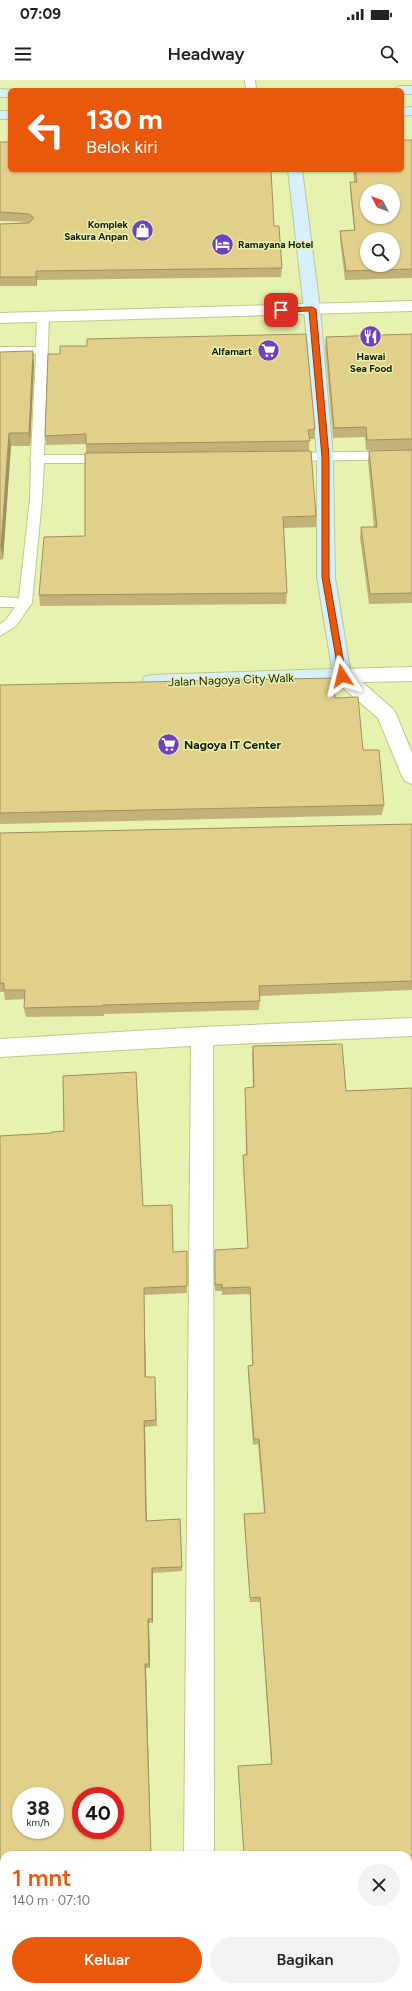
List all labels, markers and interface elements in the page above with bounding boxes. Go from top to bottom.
text: 07:09 [20,5,61,23]
icon: menu [12,43,34,65]
text: Headway [167,43,245,65]
icon: search [378,43,400,65]
text: 130 m [86,102,163,136]
icon: left [20,104,72,156]
text: Belok kiri [86,136,158,158]
north arrow [360,184,400,224]
map controls [360,184,400,272]
shop icon: Komplek Sakura Anpan [130,217,156,243]
place label: Komplek Sakura Anpan [64,218,129,243]
hotel icon: Ramayana Hotel [210,231,236,257]
button: search [360,232,400,272]
place label: Ramayana Hotel [238,238,313,251]
pin [264,293,298,327]
icon: arrive [270,299,292,321]
restaurant icon: Hawai Sea Food [358,323,384,349]
supermarket icon: Alfamart [255,338,281,364]
place label: Alfamart [211,345,252,358]
place label: Hawai Sea Food [350,350,392,375]
position arrow [321,655,363,697]
street label: Jalan Nagoya City Walk [168,671,294,689]
supermarket icon: Nagoya IT Center [156,732,182,758]
place label: Nagoya IT Center [184,738,281,752]
speed limit sign: 40 [72,1787,124,1839]
text: 38 [26,1796,50,1820]
text: km/h [27,1816,49,1829]
text: 1 mnt [12,1863,72,1892]
button: close [358,1864,400,1906]
text: 140 m · 07:10 [12,1893,90,1908]
button: Keluar [12,1937,202,1983]
button: Bagikan [210,1937,400,1983]

